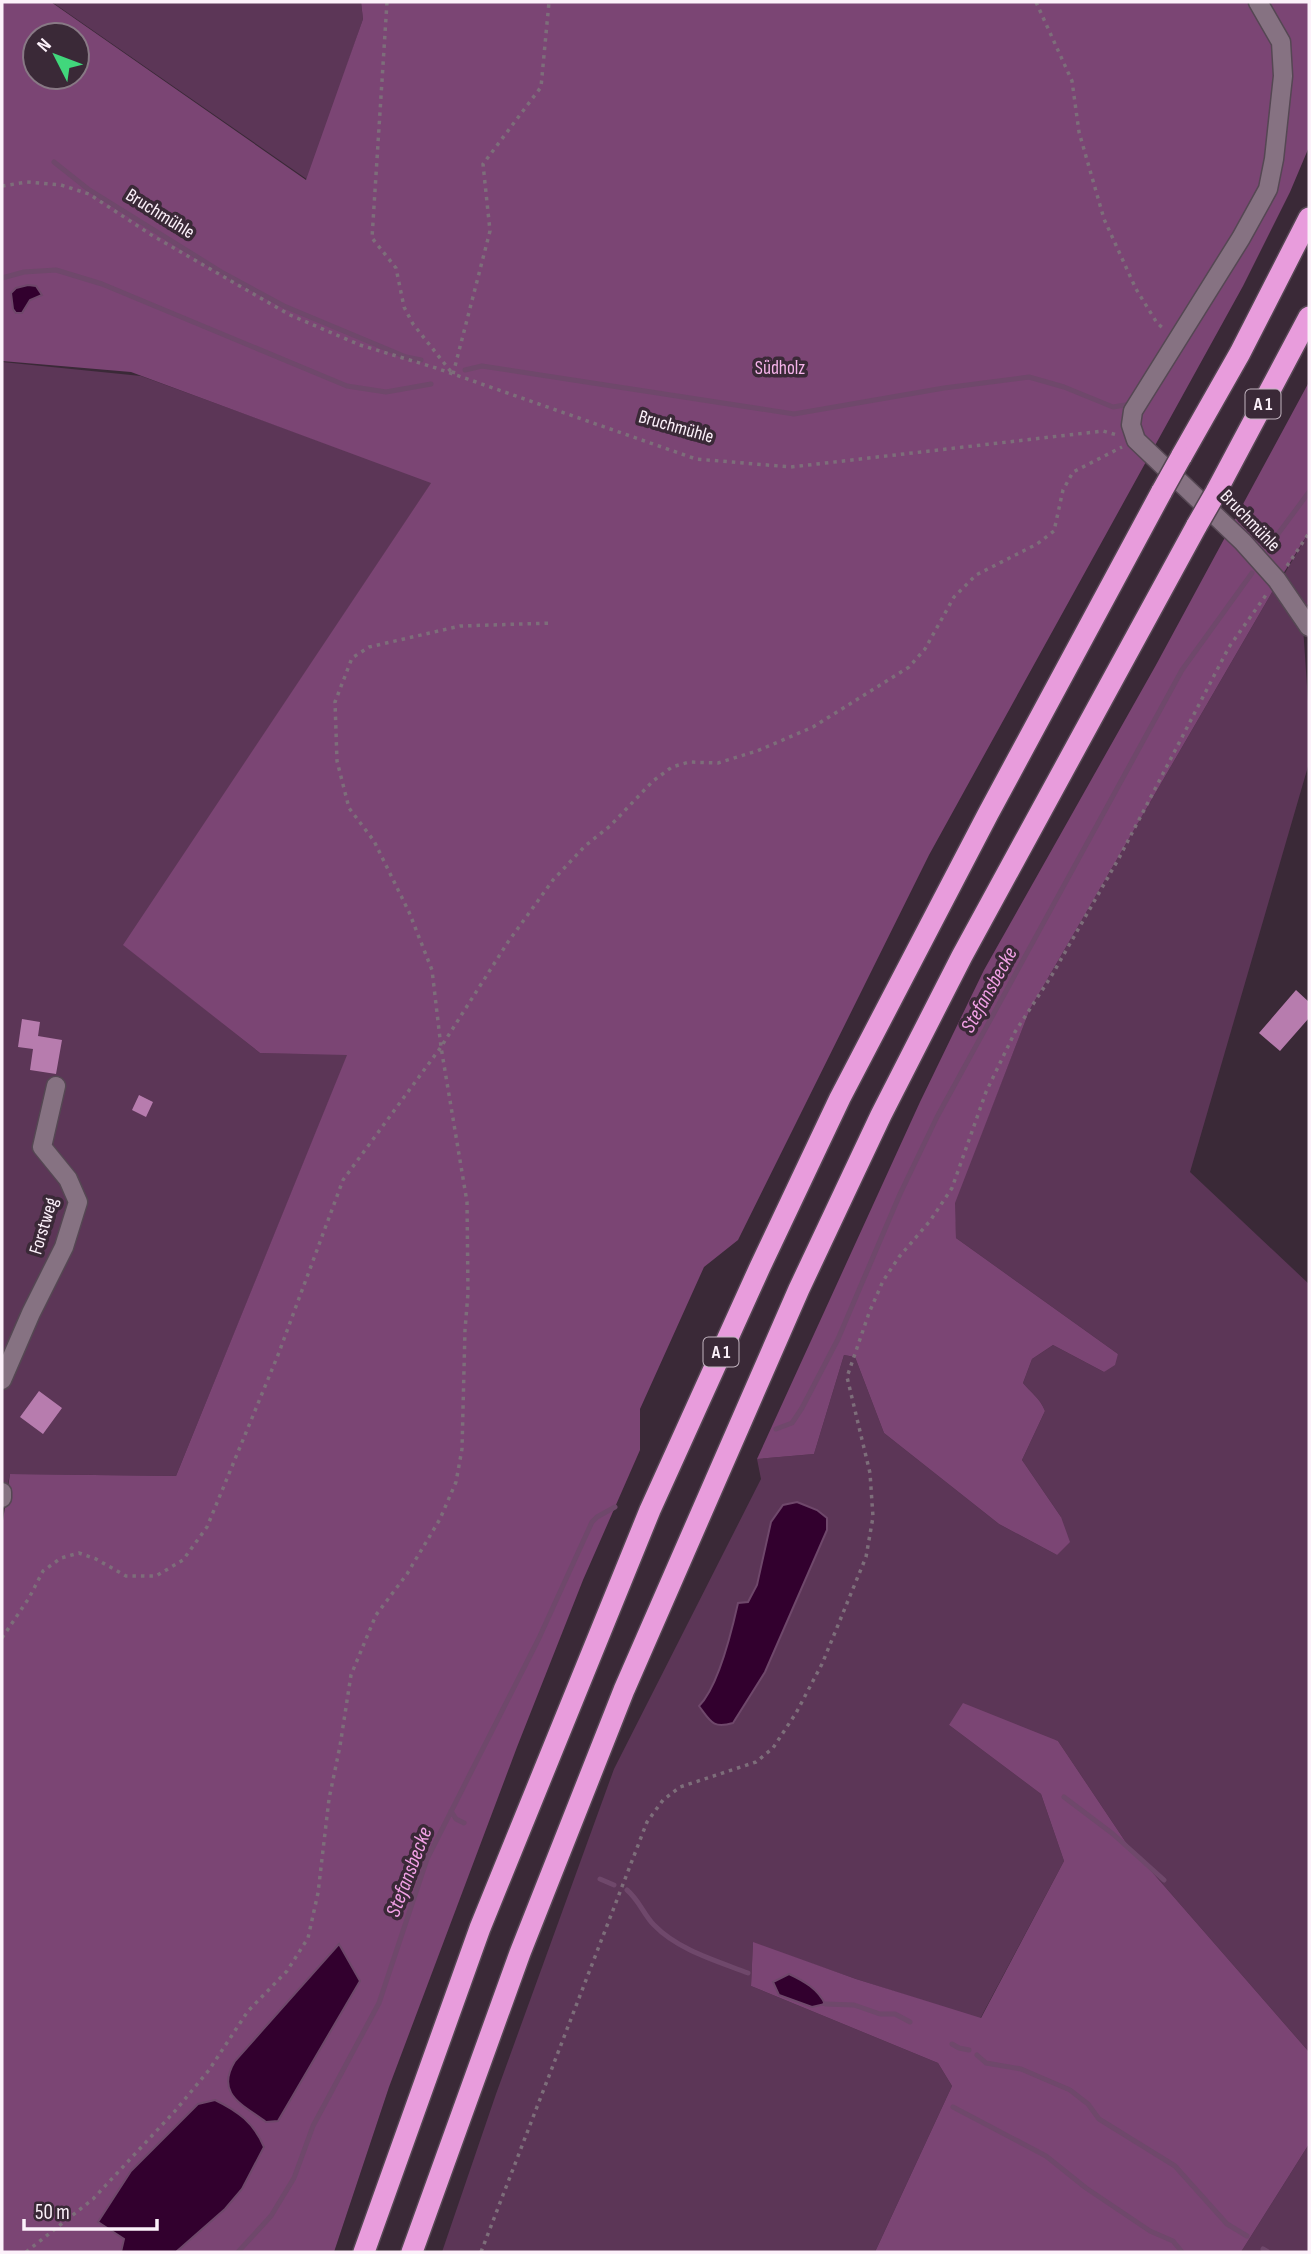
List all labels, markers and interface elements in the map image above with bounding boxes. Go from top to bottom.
north arrow [21,21,91,91]
text: N [33,34,56,57]
street label: Bruchmühle [121,184,199,244]
park label: Südholz [755,357,805,380]
road number: A 1 [1246,390,1280,418]
street label: Bruchmühle [636,405,716,449]
street label: Bruchmühle [1215,485,1285,557]
water label: Stefansbecke [955,943,1023,1037]
street label: Forstweg [24,1194,64,1257]
road number: A 1 [704,1338,738,1366]
water label: Stefansbecke [380,1824,438,1920]
scale bar [24,2188,158,2232]
text: 50 m [35,2200,70,2225]

